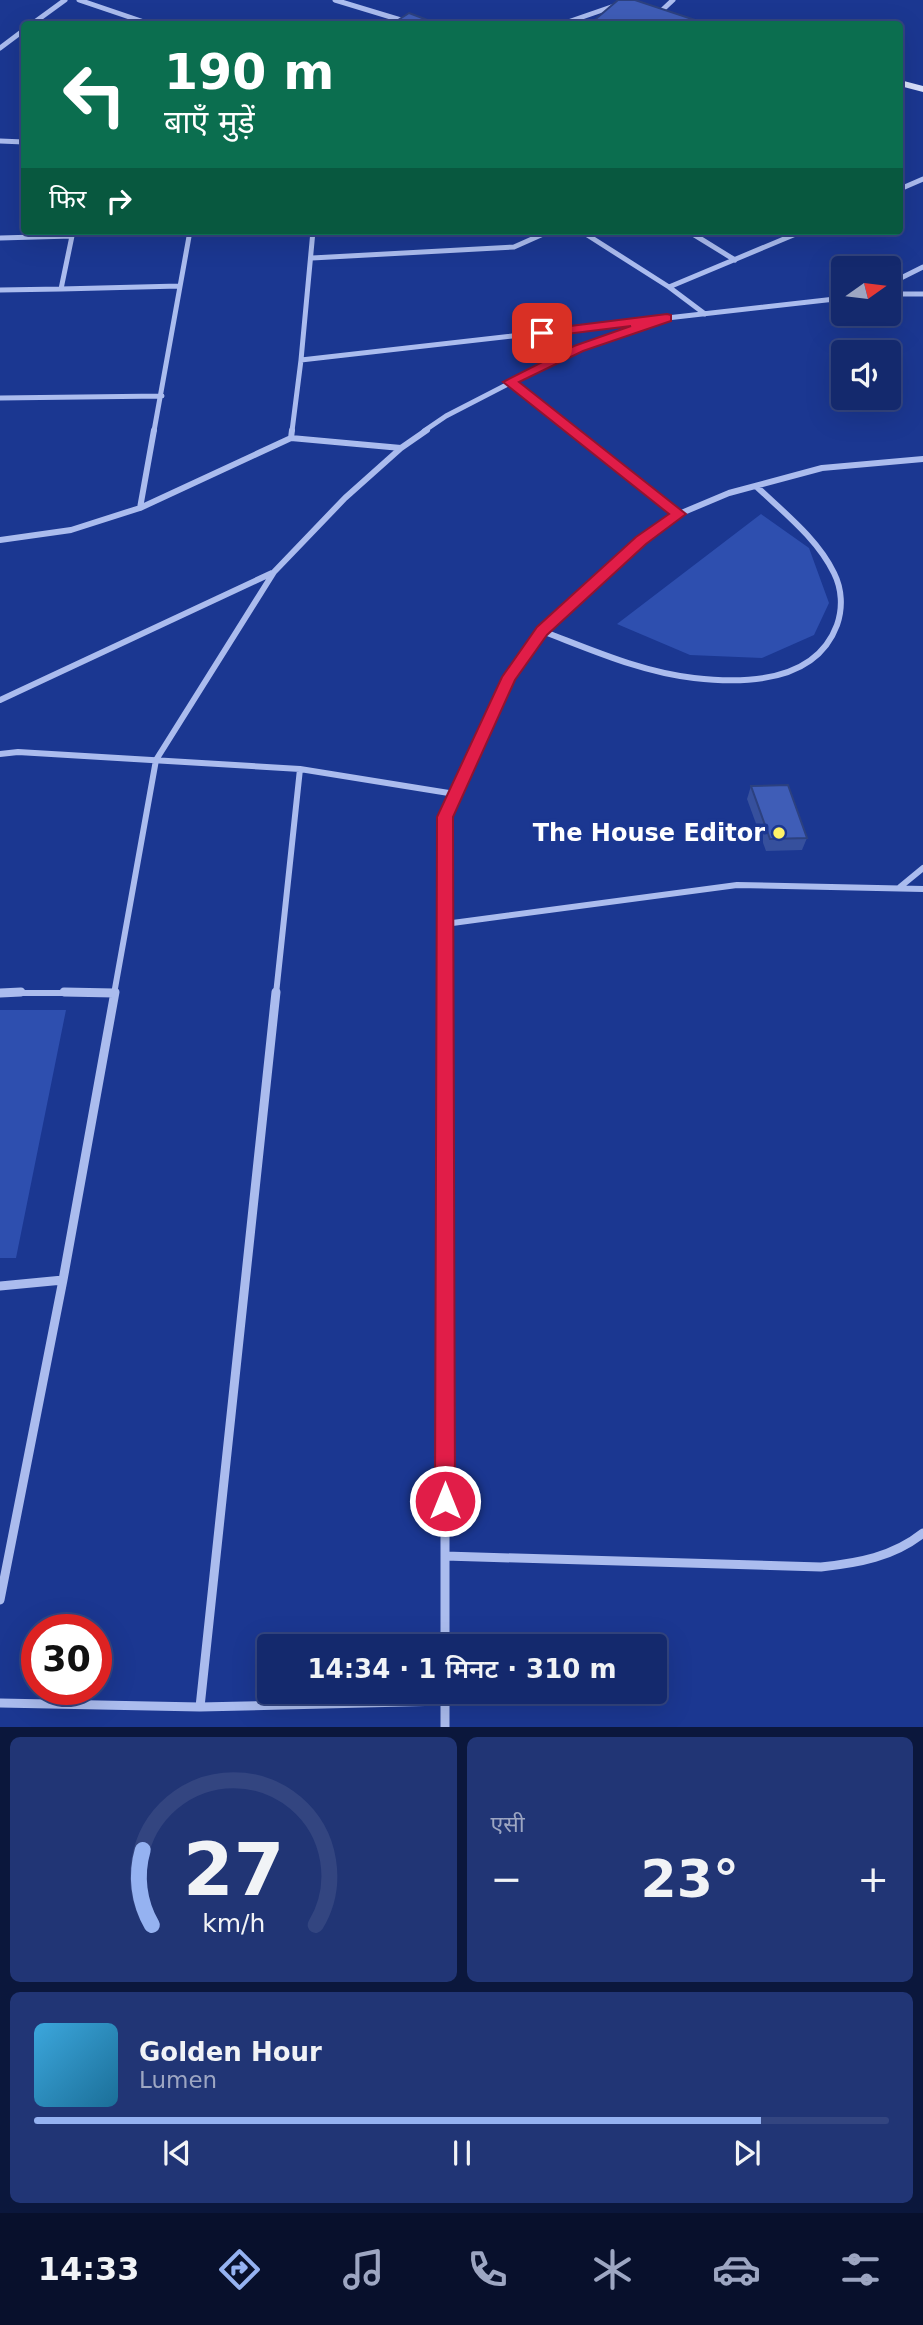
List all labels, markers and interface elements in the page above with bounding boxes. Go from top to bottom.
text: 190 m [164,44,334,101]
icon: left [49,49,140,140]
text: बाएँ मुड़ें [164,103,255,141]
icon: right [100,182,138,220]
text: फिर [49,184,86,214]
north arrow [831,256,901,326]
map controls [831,256,901,410]
pin [512,303,572,363]
icon: arrive [523,314,561,352]
button: sound [831,340,901,410]
place label: The House Editor [533,819,765,847]
marker: The House Editor [771,825,787,841]
position arrow [408,1464,482,1538]
speed limit sign: 30 [21,1614,112,1705]
text: 14:34 · 1 मिनट · 310 m [307,1654,617,1684]
text: एसी [491,1811,525,1837]
text: 27 [183,1828,284,1913]
text: 23° [641,1849,739,1909]
text: − [491,1857,522,1901]
text: + [857,1857,889,1901]
text: km/h [202,1909,265,1938]
text: Golden Hour [139,2037,322,2067]
text: Lumen [139,2067,217,2093]
icon: previous [158,2134,196,2172]
icon: pause [443,2134,481,2172]
icon: next [728,2134,766,2172]
icon: directions [215,2245,264,2294]
icon: music [339,2245,388,2294]
icon: phone [463,2245,512,2294]
icon: climate [588,2245,637,2294]
icon: car [712,2245,761,2294]
icon: filters [836,2245,885,2294]
text: 14:33 [38,2250,140,2288]

